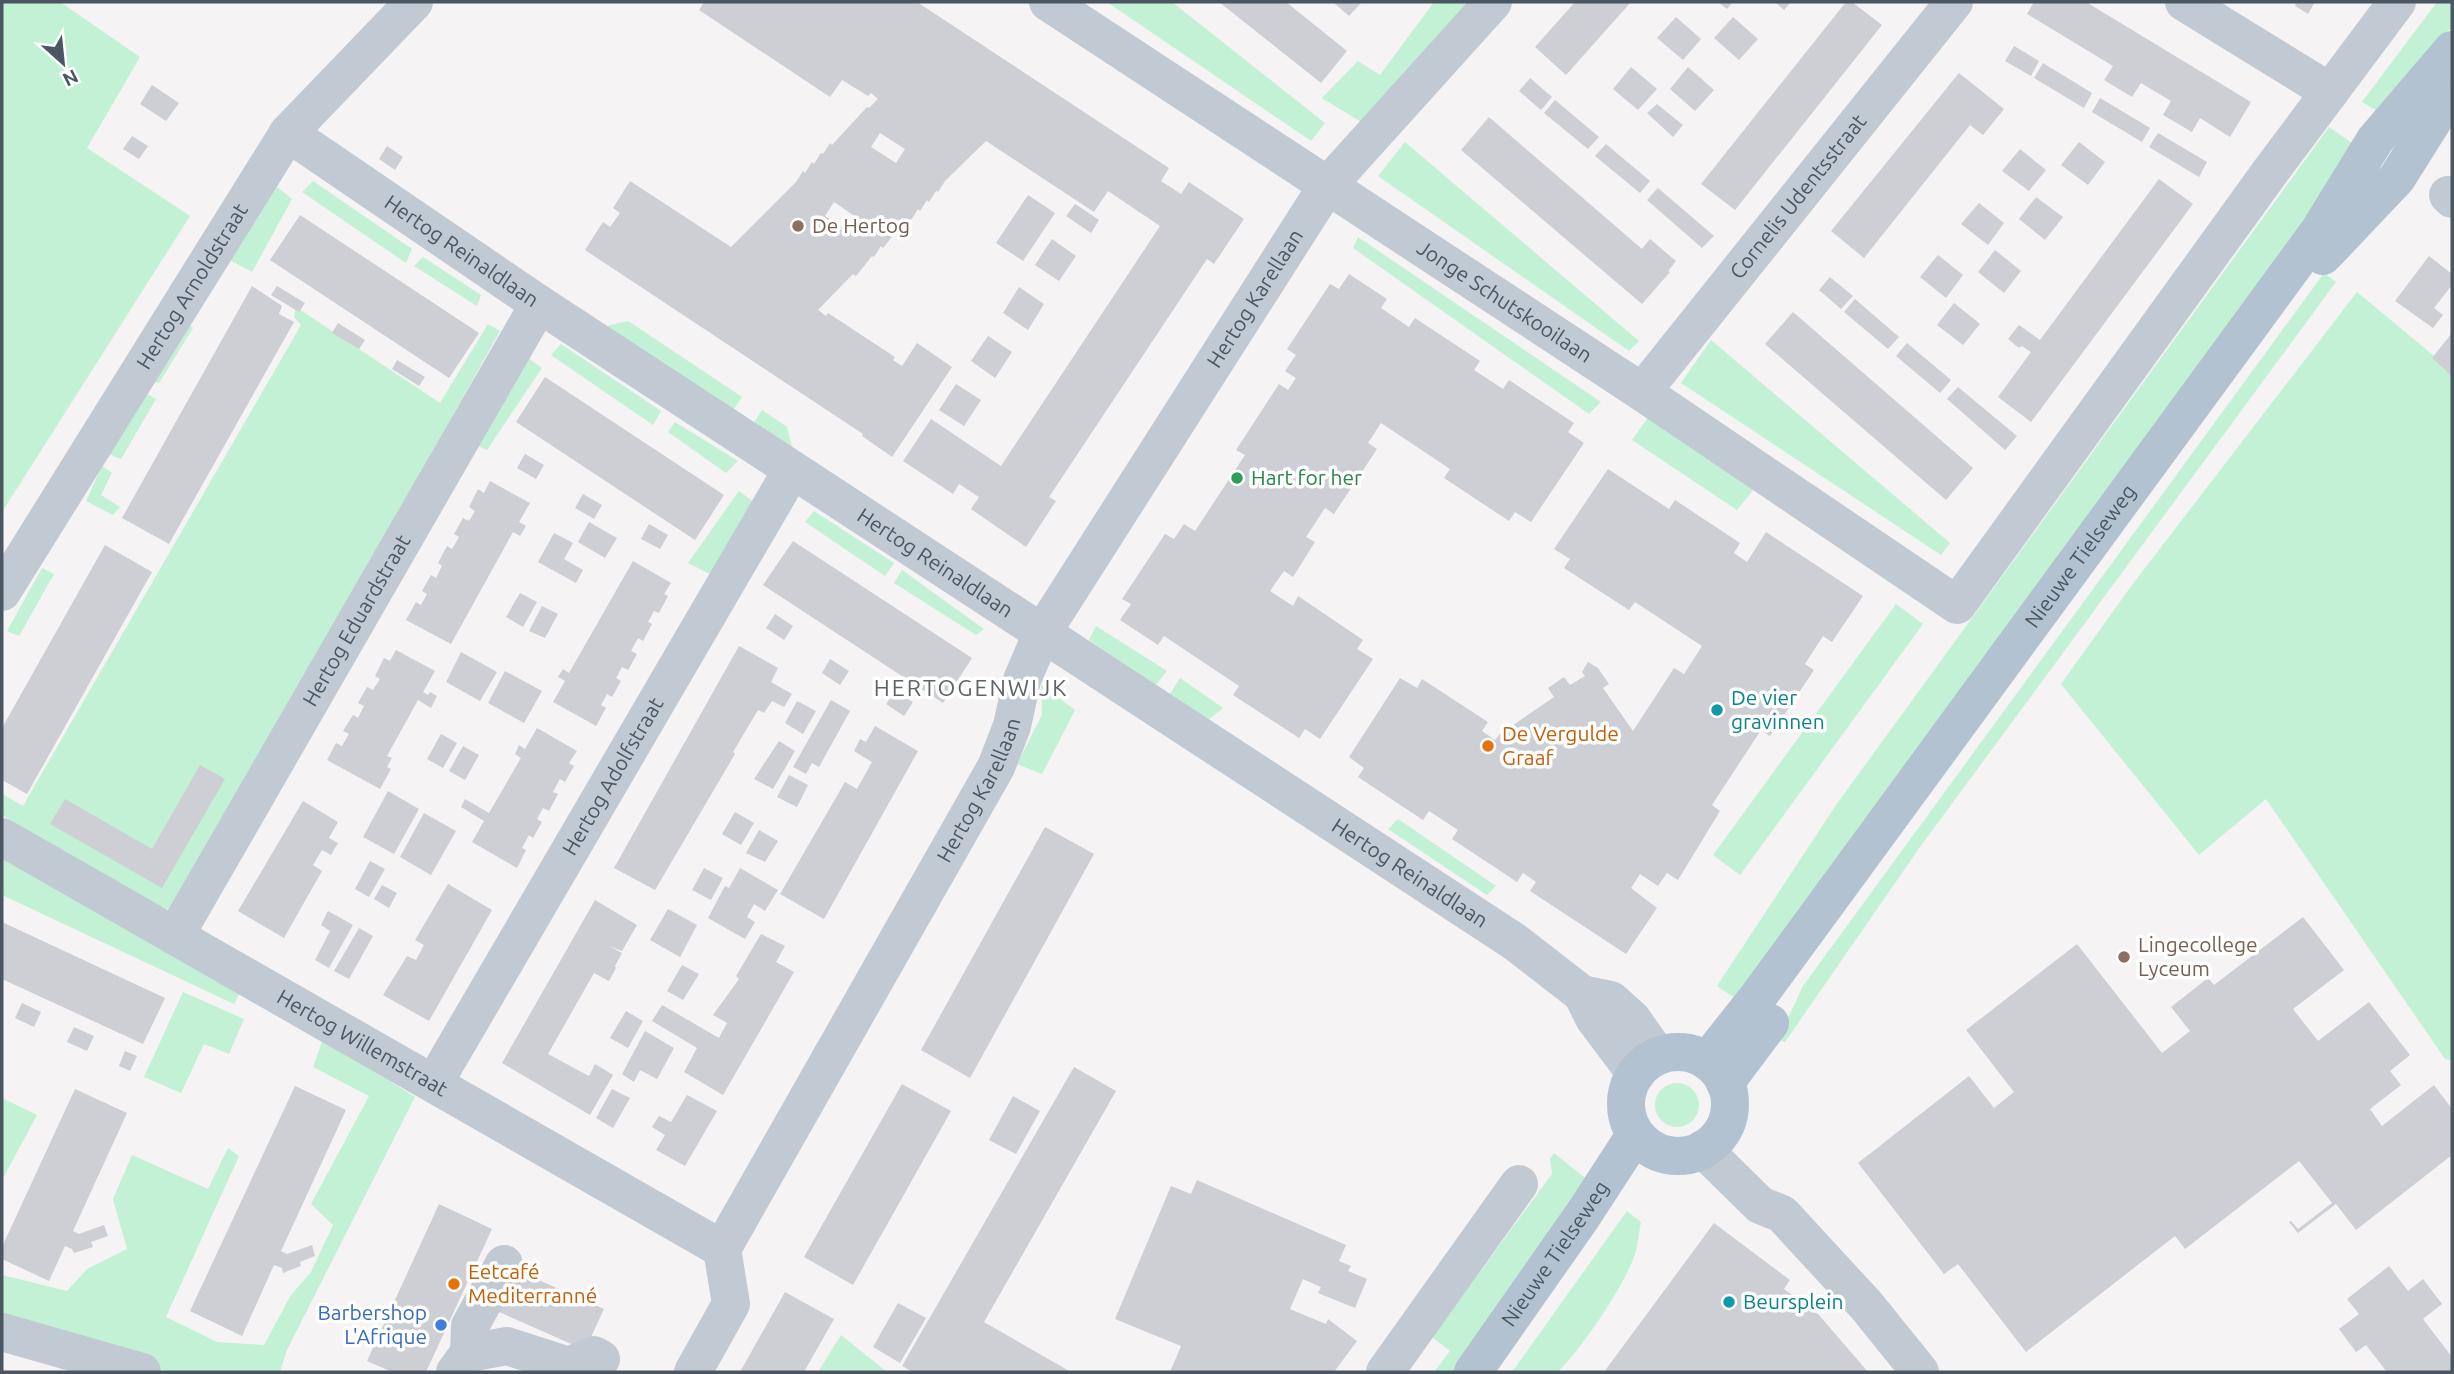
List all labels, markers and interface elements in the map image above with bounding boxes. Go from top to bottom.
north arrow [28,28,98,98]
text: N [59,65,82,91]
street label: Cornelis Udentsstraat [1724,109,1871,283]
street label: Hertog Reinaldlaan [381,190,544,311]
street label: Hertog Arnoldstraat [131,199,252,373]
place label: De Hertog [812,213,910,237]
marker: De Hertog [790,218,806,234]
street label: Hertog Karellaan [1202,224,1307,372]
street label: Jonge Schutskooilaan [1413,235,1597,367]
place label: Hart for her [1251,465,1362,489]
marker: Hart for her [1229,470,1245,486]
street label: Nieuwe Tielseweg [2019,479,2140,632]
street label: Hertog Reinaldlaan [853,503,1018,622]
street label: Hertog Eduardstraat [297,530,415,710]
district label: HERTOGENWIJK [874,675,1068,700]
place label: De vier gravinnen [1731,685,1825,733]
street label: Hertog Adolfstraat [557,693,668,859]
marker: De vier gravinnen [1709,702,1725,718]
street label: Hertog Karellaan [931,716,1024,866]
place label: De Vergulde Graaf [1502,721,1619,769]
marker: De Vergulde Graaf [1480,738,1496,754]
street label: Hertog Reinaldlaan [1328,813,1493,932]
place label: Lingecollege Lyceum [2138,932,2258,980]
marker: Lingecollege Lyceum [2116,949,2132,965]
street label: Hertog Willemstraat [273,984,452,1100]
street label: Nieuwe Tielseweg [1496,1176,1613,1331]
place label: Eetcafé Mediterranné [468,1259,597,1307]
marker: Eetcafé Mediterranné [446,1276,462,1292]
place label: Beursplein [1743,1289,1843,1313]
marker: Beursplein [1721,1294,1737,1310]
place label: Barbershop L'Afrique [317,1300,427,1348]
marker: Barbershop L'Afrique [433,1317,449,1333]

